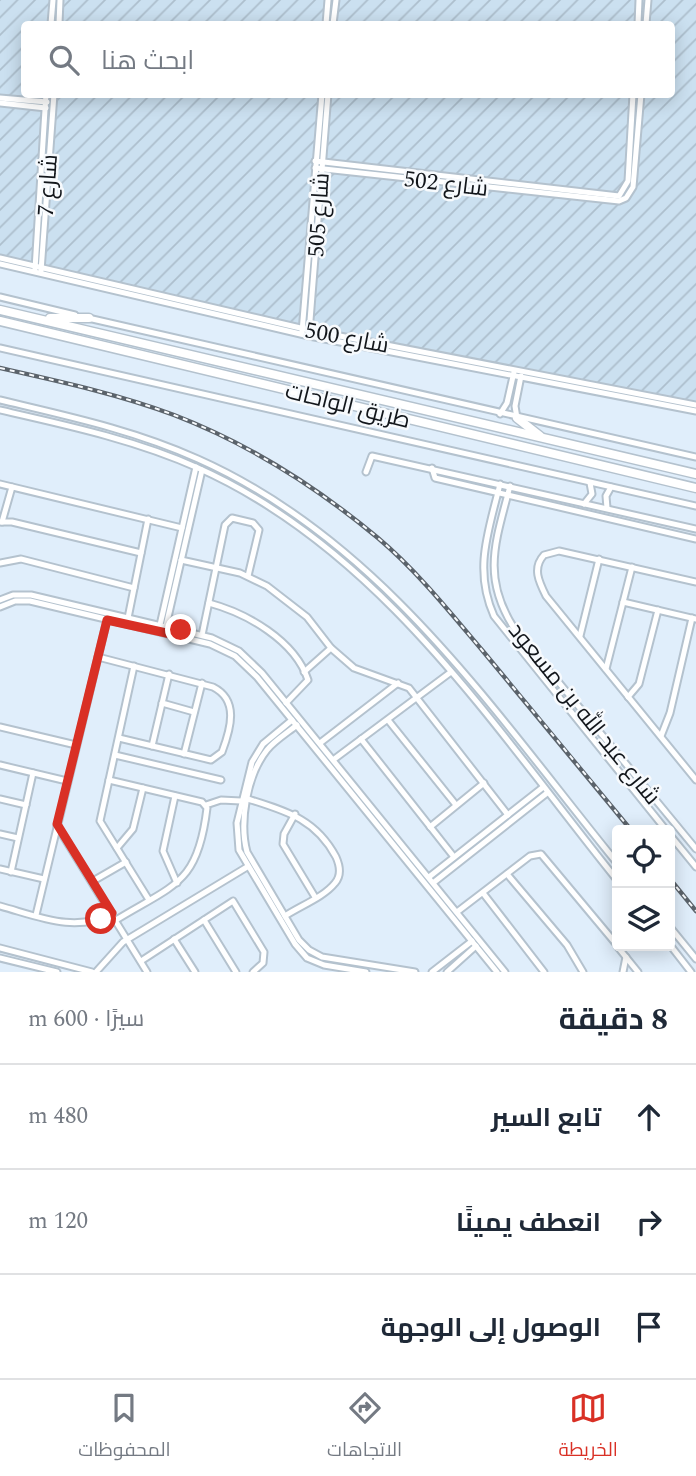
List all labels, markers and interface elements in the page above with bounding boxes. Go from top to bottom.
search box [21,21,675,98]
icon: search [45,41,83,79]
text: ابحث هنا [101,41,194,81]
street label: شارع 7 [29,153,68,217]
street label: شارع 502 [402,162,490,207]
street label: شارع 505 [299,172,340,259]
street label: شارع 500 [302,313,392,364]
street label: طريق الواحات [281,374,414,439]
route end [165,614,196,645]
street label: شارع عبد الله بن مسعود [499,615,669,813]
map controls [612,825,675,951]
button: locate [612,825,675,888]
button: layers [612,888,675,951]
route start [85,903,116,934]
text: 8 دقيقة [559,997,668,1043]
text: سيرًا · 600 m [28,1002,144,1037]
text: تابع السير [491,1098,601,1138]
icon: ahead [630,1098,668,1136]
text: 480 m [28,1099,88,1134]
text: انعطف يمينًا [456,1203,601,1243]
icon: right [630,1203,668,1241]
text: 120 m [28,1204,88,1239]
text: الوصول إلى الوجهة [381,1308,601,1348]
icon: arrive [630,1308,668,1346]
tab: المحفوظات [78,1389,171,1467]
tab: الاتجاهات [327,1389,402,1467]
tab: الخريطة [559,1389,618,1467]

